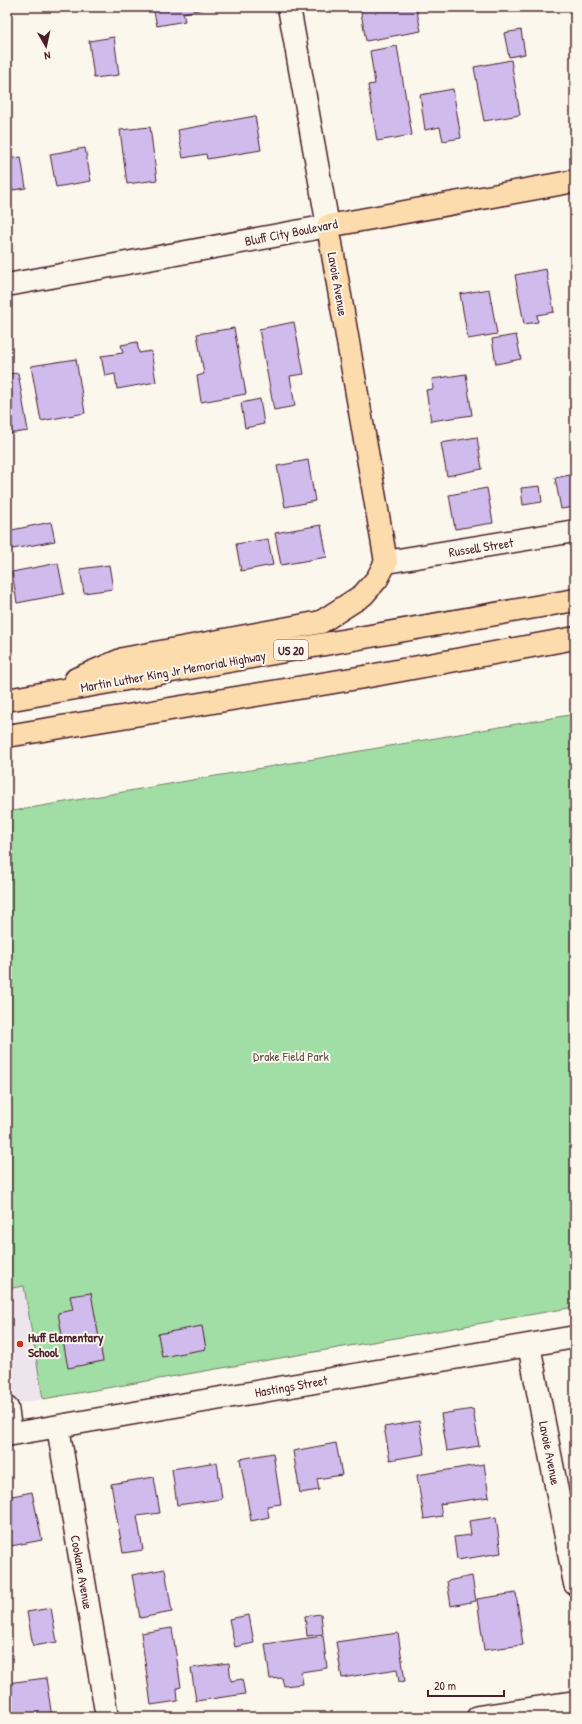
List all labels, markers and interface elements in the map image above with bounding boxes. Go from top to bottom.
north arrow [26,26,66,66]
text: N [43,49,52,63]
street label: Bluff City Boulevard [243,214,339,250]
street label: Lavoie Avenue [324,251,352,317]
street label: Russell Street [447,533,515,561]
road number: US 20 [274,640,308,660]
street label: Martin Luther King Jr Memorial Highway [79,646,267,696]
park label: Drake Field Park [253,1047,330,1065]
place label: Huff Elementary School [28,1328,104,1361]
marker: Huff Elementary School [15,1339,25,1349]
street label: Hastings Street [253,1371,329,1401]
street label: Lavoie Avenue [535,1420,565,1486]
street label: Cookane Avenue [67,1533,97,1611]
scale bar [428,1672,504,1698]
text: 20 m [434,1677,456,1694]

